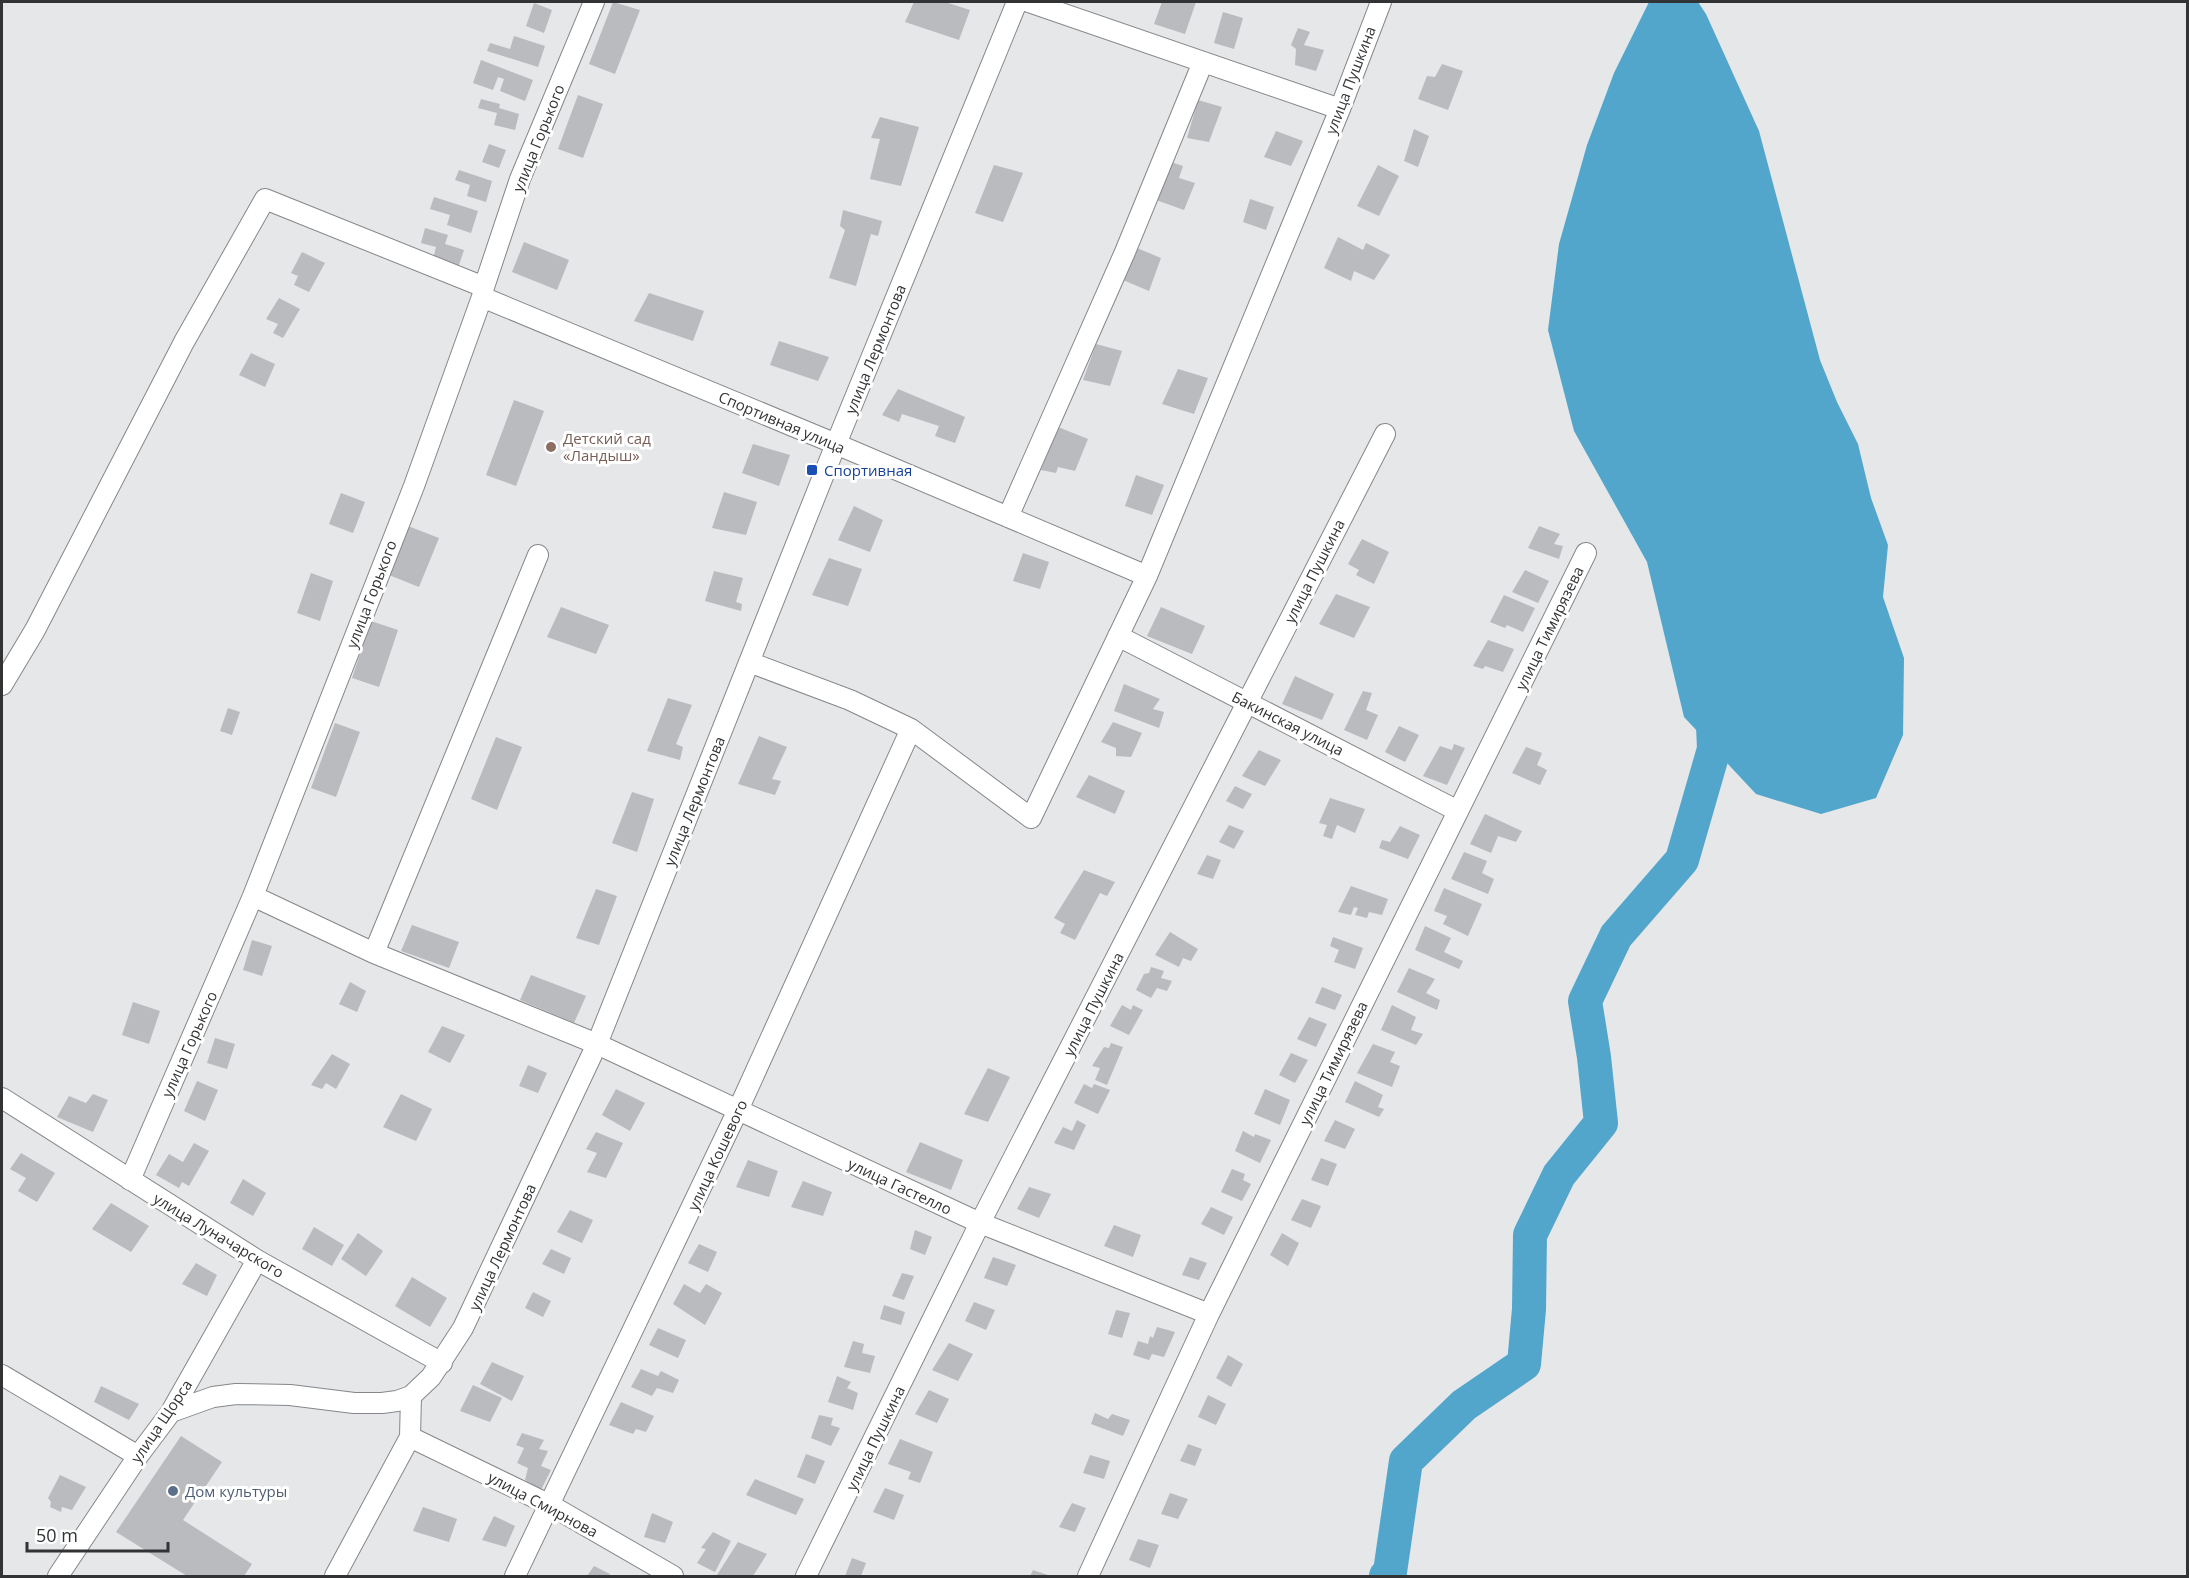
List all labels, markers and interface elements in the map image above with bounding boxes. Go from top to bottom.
street label: улица Пушкина [1320,23,1380,137]
street label: улица Горького [507,81,569,195]
street label: улица Лермонтова [840,281,910,417]
street label: Спортивная улица [716,386,848,458]
place label: Детский сад «Ландыш» [563,428,651,465]
marker: Детский сад «Ландыш» [544,440,558,454]
place label: Спортивная [824,460,912,480]
marker: Спортивная [805,463,819,477]
street label: улица Пушкина [1279,516,1349,626]
street label: улица Горького [341,537,401,651]
street label: улица Тимирязева [1510,563,1588,693]
street label: Бакинская улица [1229,686,1347,760]
street label: улица Лермонтова [659,733,729,869]
street label: улица Пушкина [1058,949,1128,1059]
street label: улица Горького [157,988,221,1100]
street label: улица Тимирязева [1294,998,1372,1128]
street label: улица Кошевого [683,1096,751,1214]
street label: улица Гастелло [845,1153,955,1219]
street label: улица Лермонтова [464,1180,540,1314]
street label: улица Луначарского [150,1188,288,1282]
street label: улица Щорса [126,1375,196,1467]
street label: улица Пушкина [841,1382,909,1494]
street label: улица Смирнова [484,1467,602,1541]
place label: Дом культуры [185,1481,287,1501]
marker: Дом культуры [166,1484,180,1498]
scale bar [27,1515,168,1553]
text: 50 m [36,1523,78,1547]

